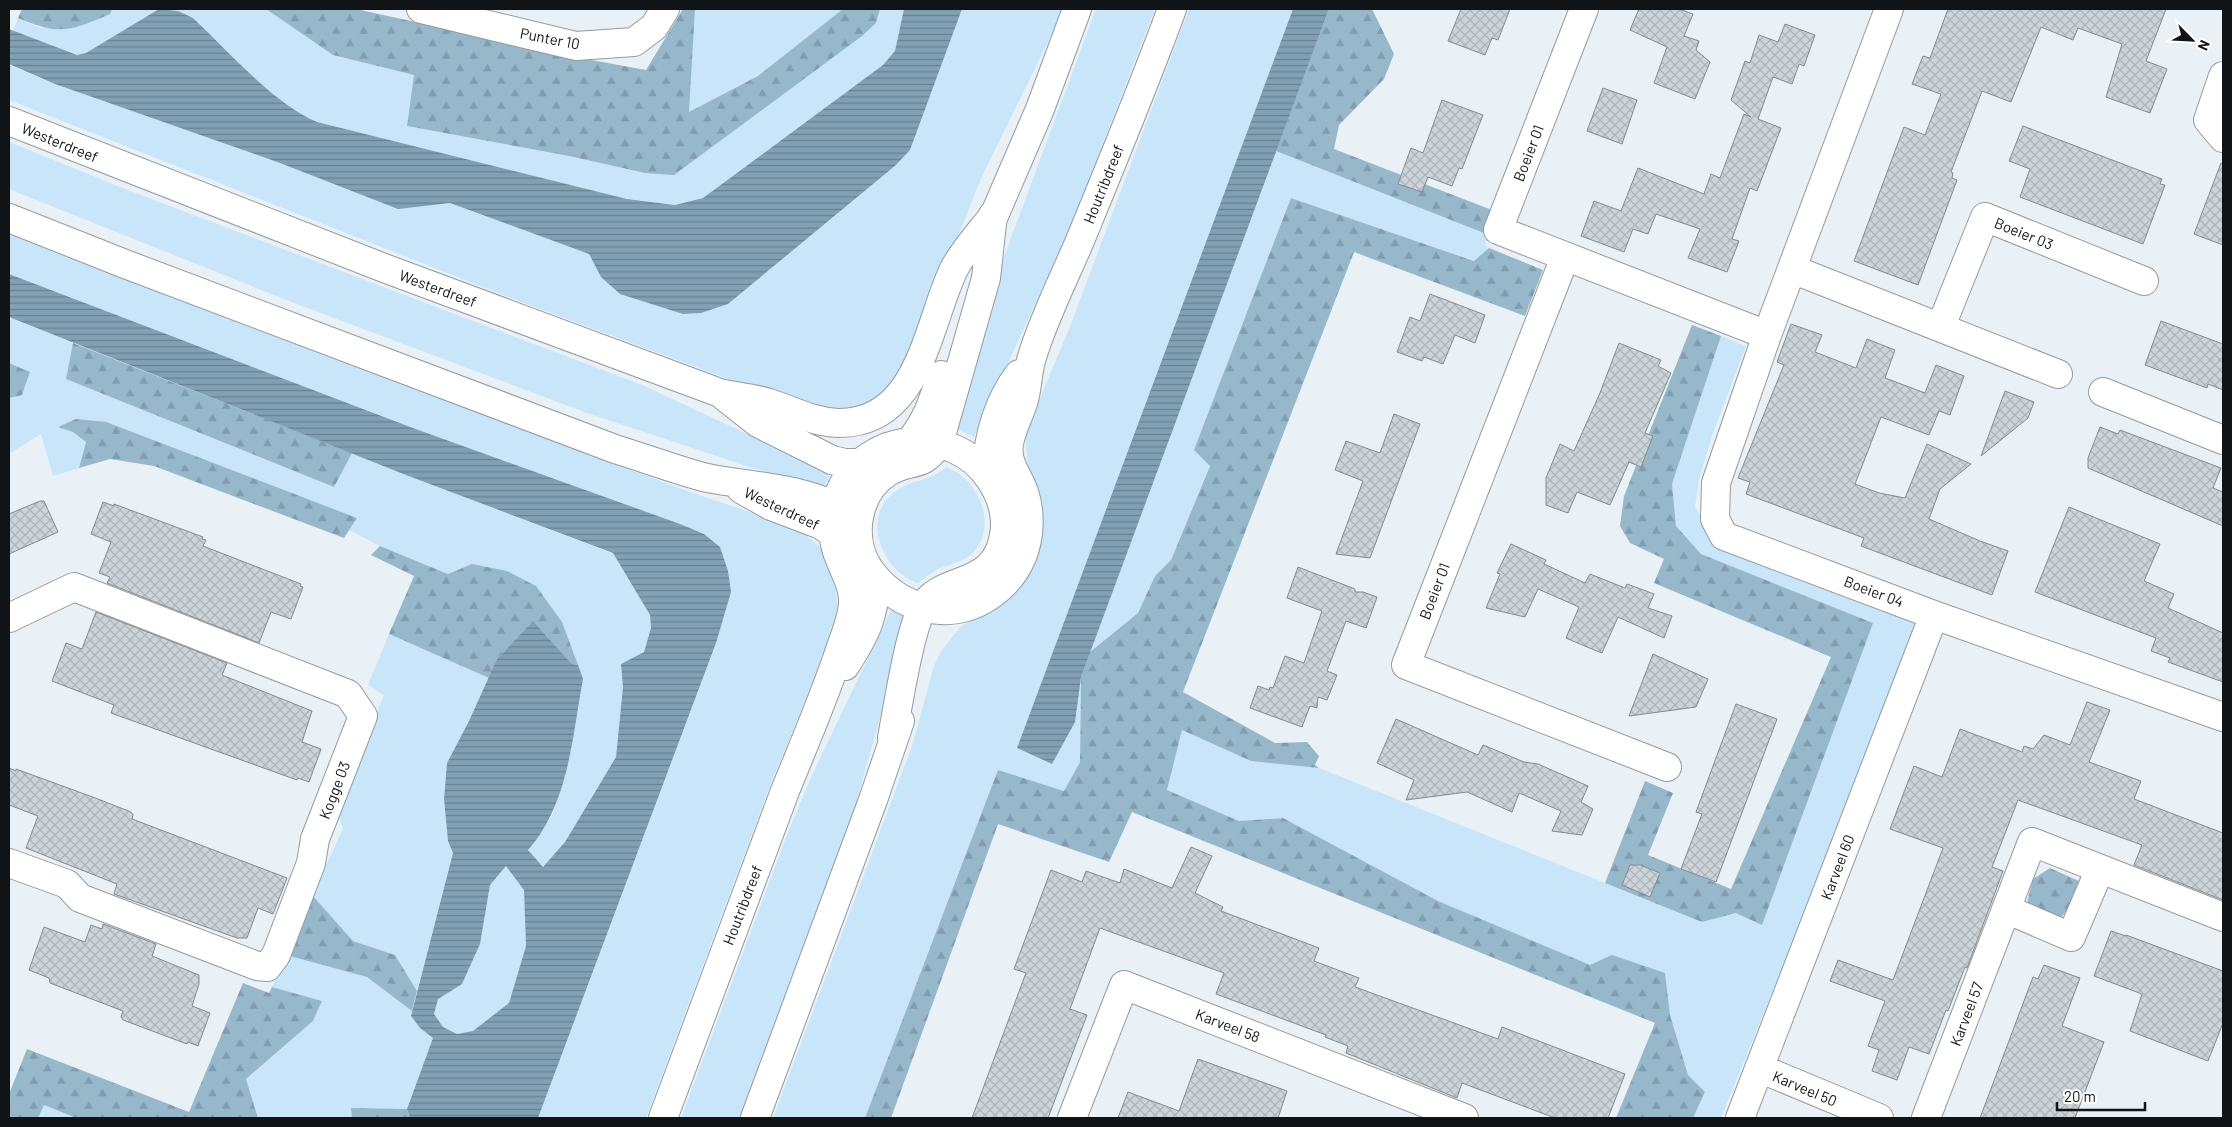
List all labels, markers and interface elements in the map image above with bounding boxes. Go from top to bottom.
north arrow [2167,15,2217,65]
street label: Punter 10 [519,23,581,53]
text: N [2195,38,2214,53]
street label: Westerdreef [19,118,101,166]
street label: Boeier 01 [1509,122,1547,184]
street label: Houtribdreef [1079,142,1127,226]
street label: Boeier 03 [1992,213,2056,253]
street label: Westerdreef [397,266,479,310]
street label: Westerdreef [742,483,822,533]
street label: Boeier 01 [1415,560,1453,622]
street label: Boeier 04 [1842,571,1906,611]
street label: Kogge 03 [315,759,353,821]
street label: Karveel 60 [1816,832,1858,902]
street label: Houtribdreef [719,863,765,947]
street label: Karveel 57 [1946,980,1986,1048]
street label: Karveel 58 [1193,1004,1263,1046]
street label: Karveel 50 [1770,1066,1840,1110]
scale bar [2057,1080,2144,1112]
text: 20 m [2064,1087,2096,1105]

